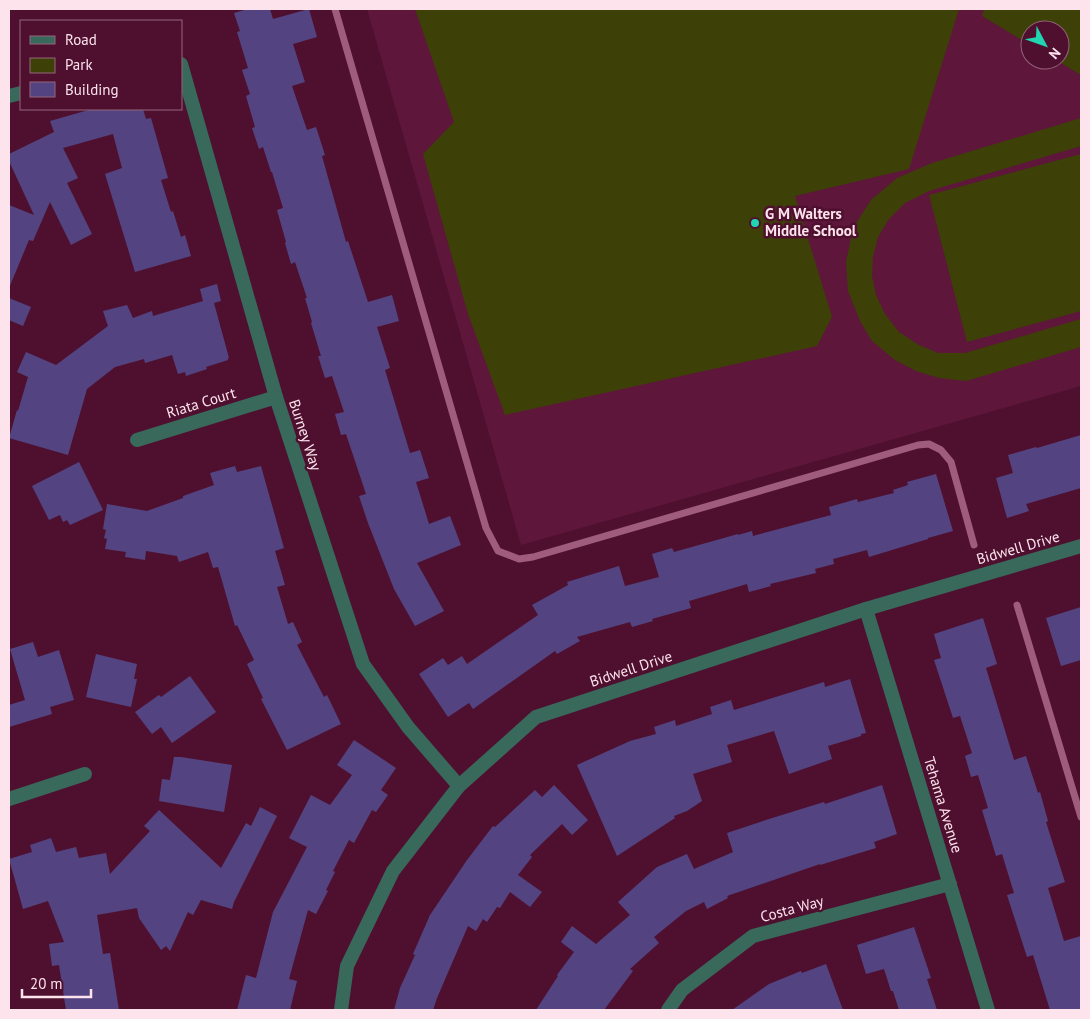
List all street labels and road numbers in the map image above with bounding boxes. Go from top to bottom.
street label: Riata Court [164,383,238,422]
street label: Burney Way [285,397,326,473]
street label: Bidwell Drive [974,527,1062,568]
street label: Bidwell Drive [587,646,675,691]
street label: Tehama Avenue [920,754,967,855]
street label: Costa Way [758,891,826,926]

